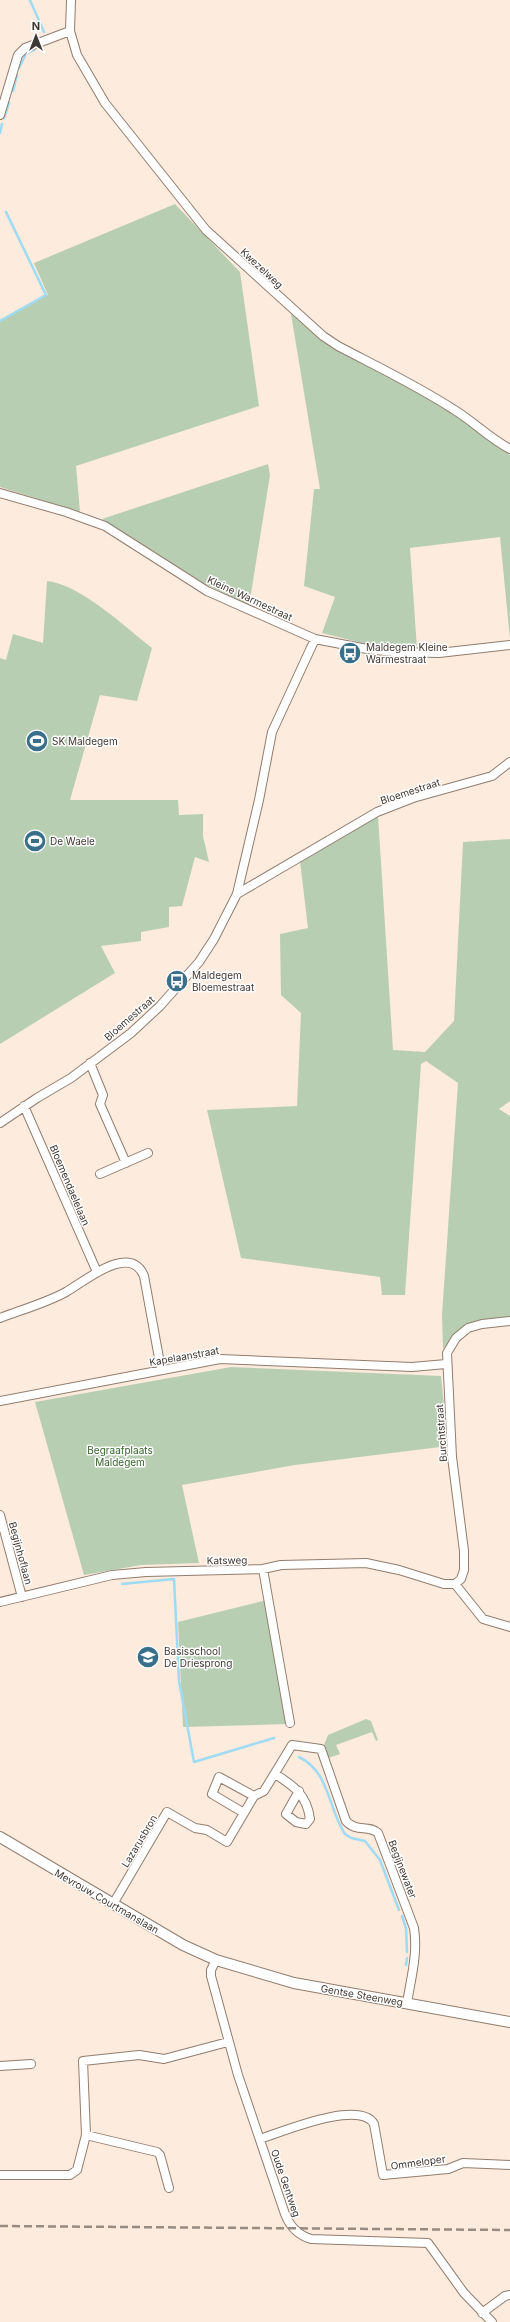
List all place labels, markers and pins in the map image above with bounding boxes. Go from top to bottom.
bus stop icon: Maldegem Kleine Warmestraat [337,640,363,666]
place label: Maldegem Kleine Warmestraat [366,641,448,665]
sports icon: SK Maldegem [24,728,50,754]
place label: SK Maldegem [52,735,118,747]
sports icon: De Waele [22,828,48,854]
place label: De Waele [50,835,95,847]
bus stop icon: Maldegem Bloemestraat [164,968,190,994]
place label: Maldegem Bloemestraat [192,969,255,993]
school or university icon: Basisschool De Driesprong [135,1644,161,1670]
place label: Basisschool De Driesprong [164,1645,232,1669]

